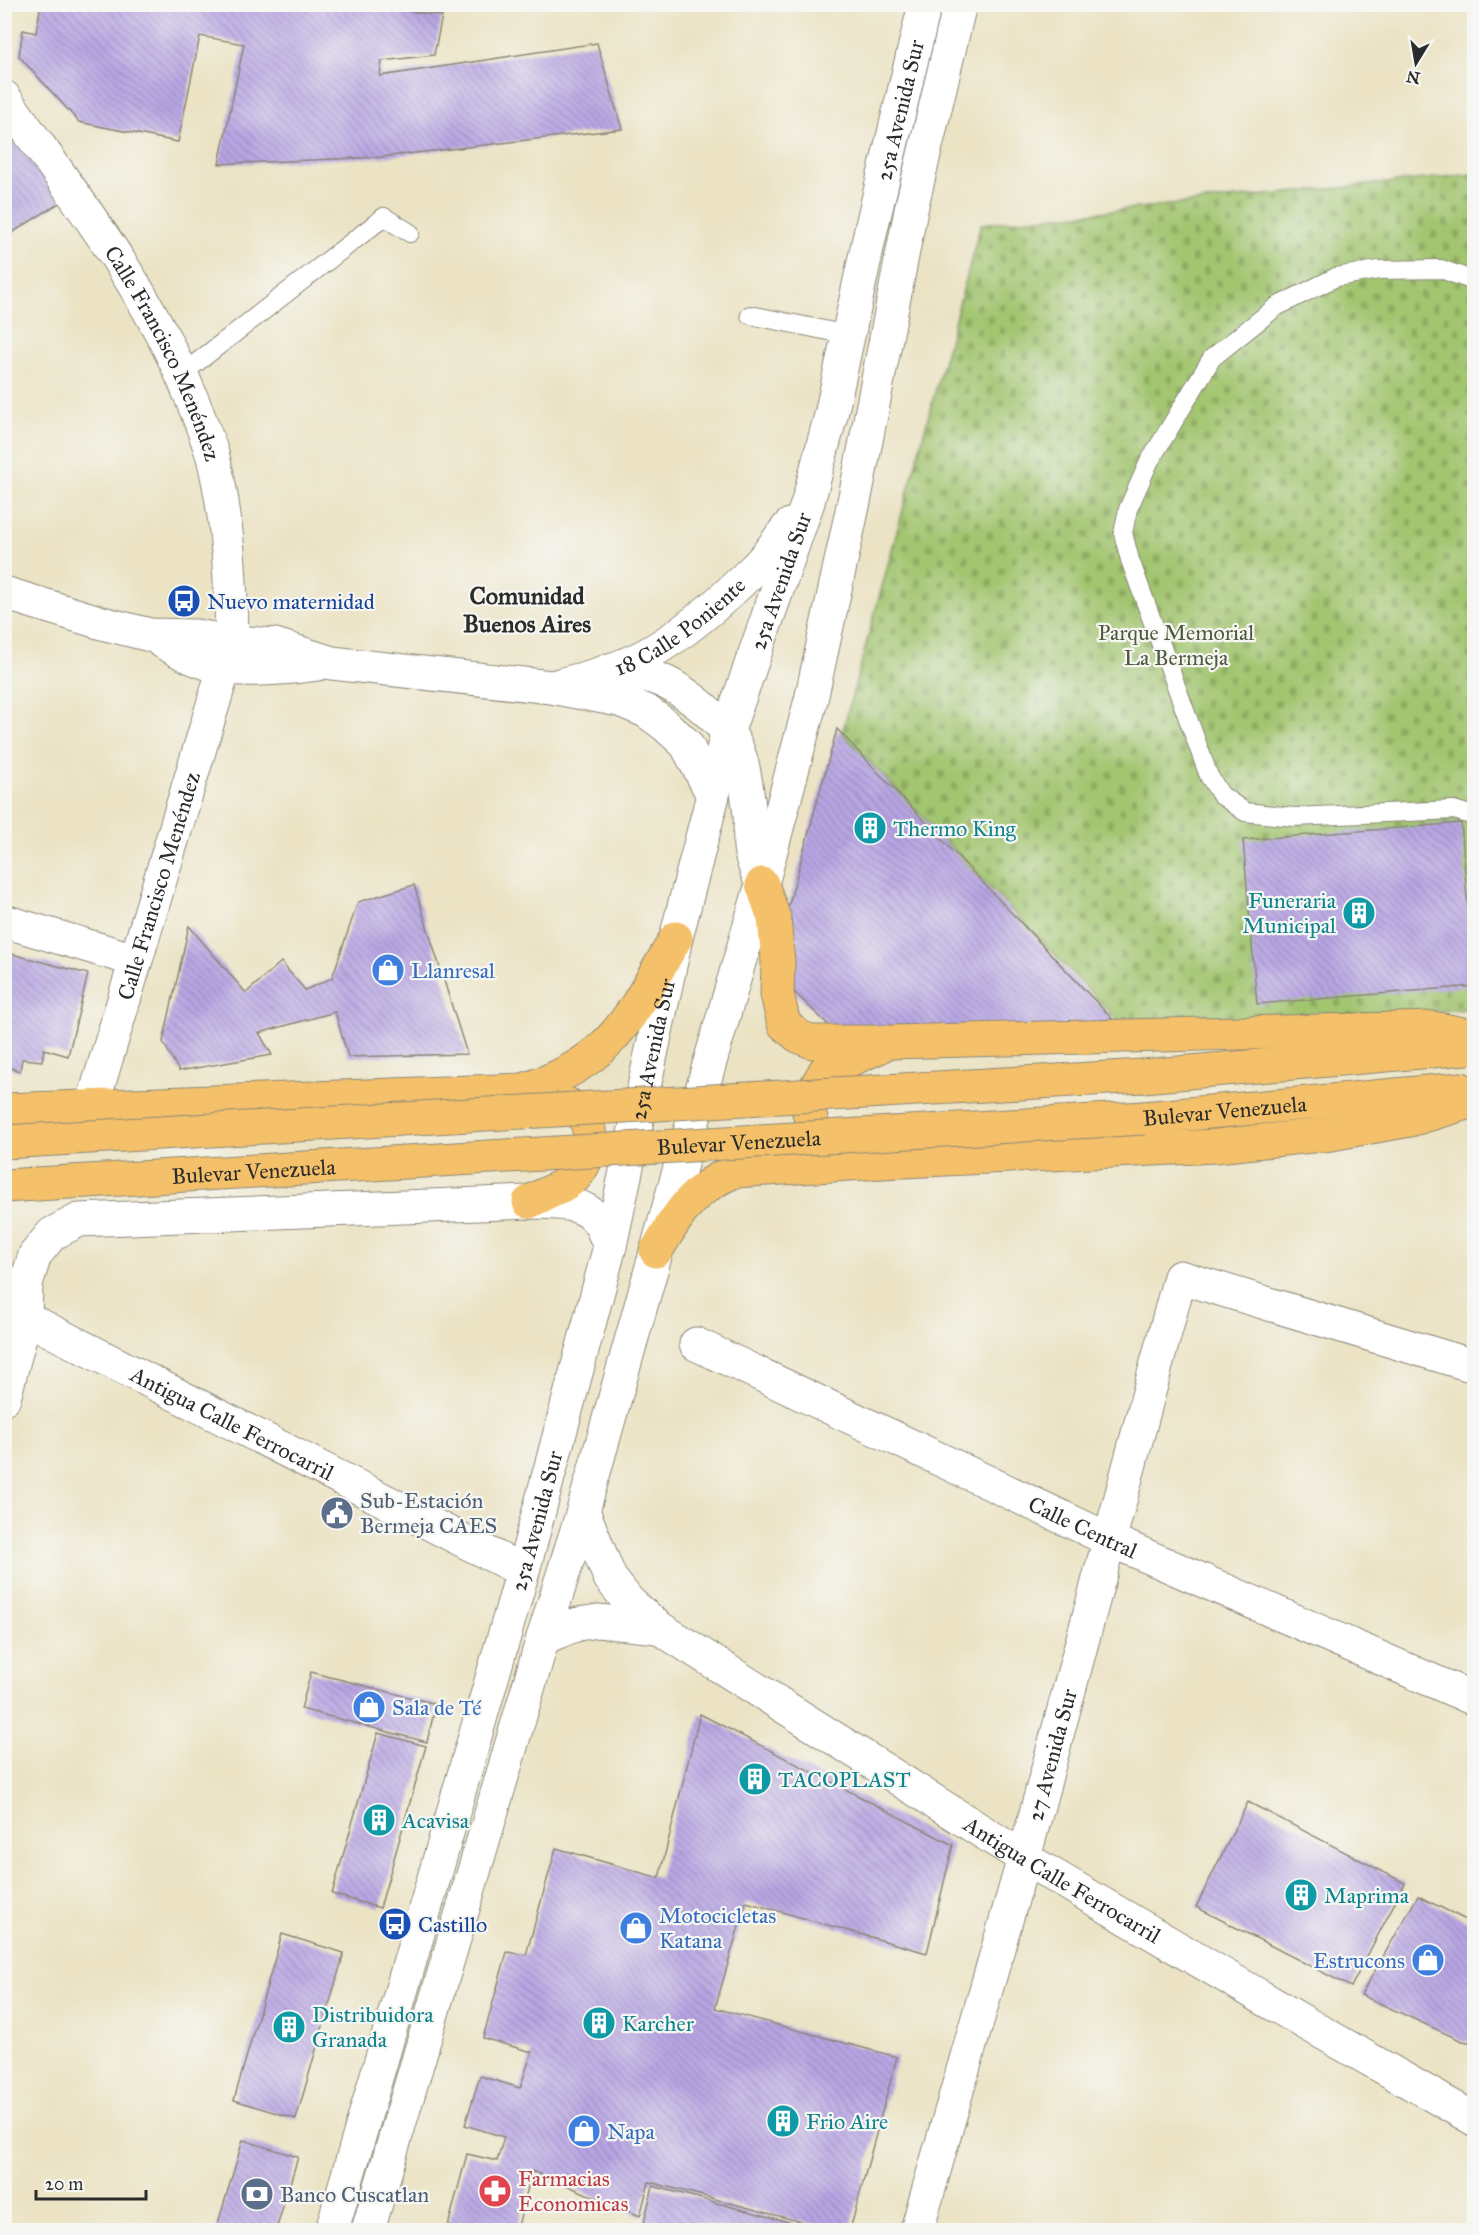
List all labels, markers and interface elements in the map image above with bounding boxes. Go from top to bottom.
north arrow [1386,33,1446,93]
street label: 25a Avenida Sur [870,36,930,183]
text: N [1404,67,1422,88]
street label: Calle Francisco Menéndez [99,240,227,464]
street label: 25a Avenida Sur [744,508,817,653]
street label: 18 Calle Poniente [611,571,751,681]
district label: Comunidad Buenos Aires [463,581,591,639]
bus stop icon: Nuevo maternidad [166,583,202,619]
place label: Nuevo maternidad [207,588,375,615]
park label: Parque Memorial La Bermeja [1098,619,1254,671]
street label: Calle Francisco Menéndez [111,768,205,1003]
building icon: Thermo King [852,810,888,846]
place label: Thermo King [893,815,1017,842]
place label: Funeraria Municipal [1242,887,1337,939]
building icon: Funeraria Municipal [1341,895,1377,931]
shop icon: Llanresal [370,952,406,988]
place label: Llanresal [411,957,495,984]
street label: 25a Avenida Sur [624,975,681,1122]
street label: Bulevar Venezuela [1142,1090,1308,1132]
street label: Bulevar Venezuela [656,1124,822,1161]
street label: Bulevar Venezuela [171,1153,337,1189]
street label: Antigua Calle Ferrocarril [125,1360,339,1486]
street label: 25a Avenida Sur [504,1447,568,1594]
place label: Sub-Estación Bermeja CAES [360,1487,497,1539]
street label: Calle Central [1024,1490,1142,1564]
public building icon: Sub-Estación Bermeja CAES [319,1495,355,1531]
street label: 27 Avenida Sur [1021,1685,1083,1824]
shop icon: Sala de Té [351,1689,387,1725]
place label: Sala de Té [392,1694,482,1721]
building icon: TACOPLAST [737,1761,773,1797]
place label: TACOPLAST [778,1766,911,1793]
building icon: Acavisa [361,1802,397,1838]
place label: Acavisa [401,1807,470,1834]
street label: Antigua Calle Ferrocarril [958,1810,1166,1949]
building icon: Maprima [1283,1877,1319,1913]
place label: Maprima [1324,1882,1410,1909]
place label: Motocicletas Katana [659,1902,776,1954]
bus stop icon: Castillo [377,1906,413,1942]
shop icon: Motocicletas Katana [618,1910,654,1946]
place label: Castillo [418,1911,487,1938]
shop icon: Estrucons [1410,1942,1446,1978]
place label: Estrucons [1313,1947,1405,1974]
place label: Distribuidora Granada [312,2001,434,2053]
building icon: Karcher [581,2005,617,2041]
building icon: Distribuidora Granada [271,2009,307,2045]
place label: Karcher [622,2010,695,2037]
building icon: Frio Aire [765,2103,801,2139]
place label: Frio Aire [806,2108,888,2135]
shop icon: Napa [566,2113,602,2149]
place label: Napa [607,2118,655,2145]
scale bar [36,2163,146,2201]
place label: Farmacias Economicas [518,2165,628,2217]
text: 20 m [45,2173,83,2195]
pharmacy icon: Farmacias Economicas [477,2173,513,2209]
bank icon: Banco Cuscatlan [239,2176,275,2212]
place label: Banco Cuscatlan [280,2181,429,2208]

